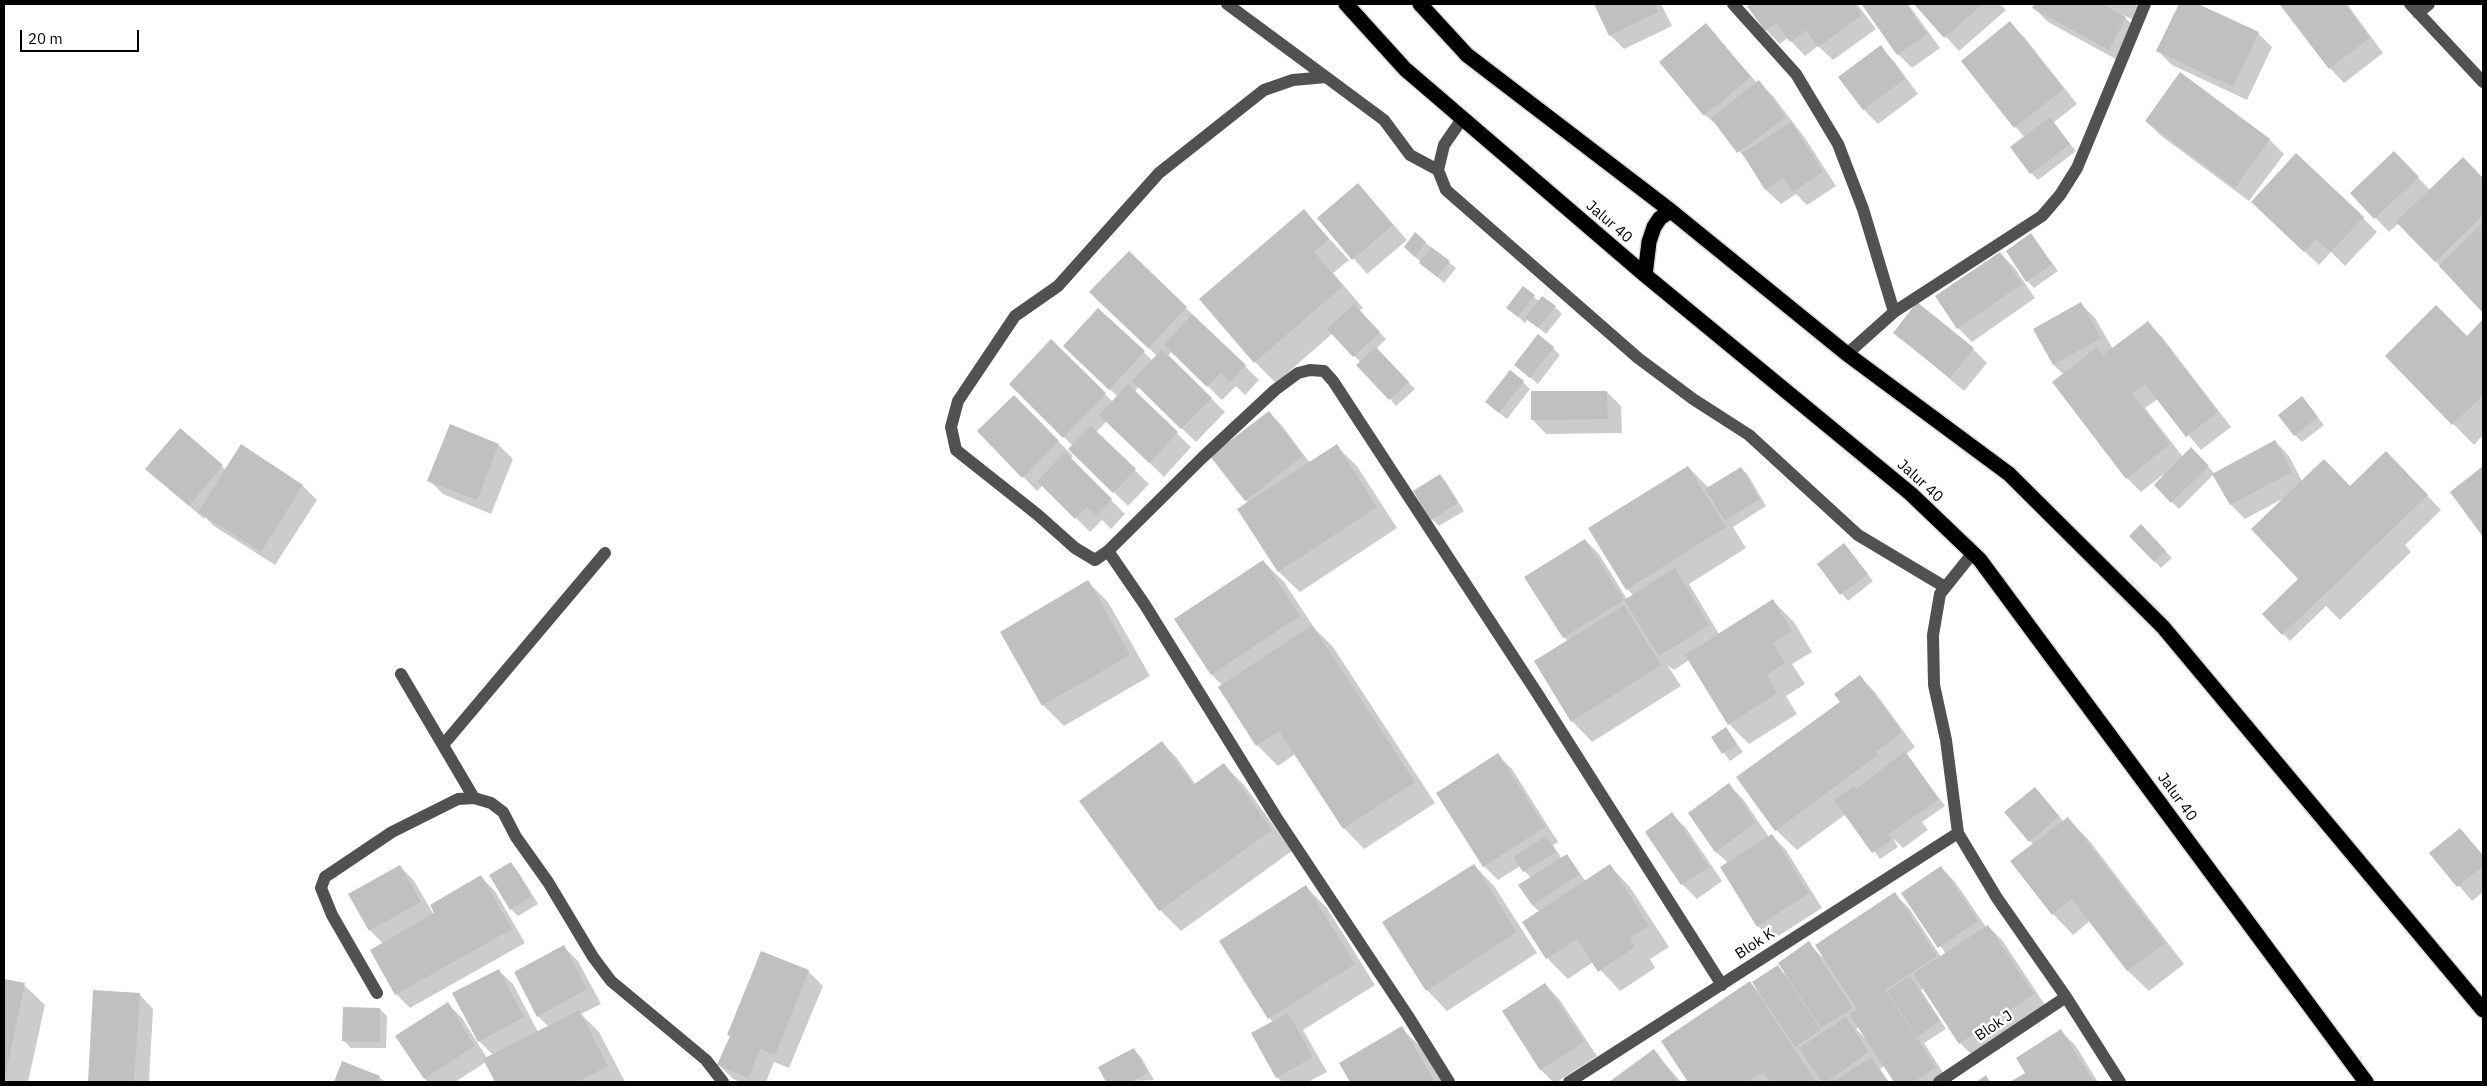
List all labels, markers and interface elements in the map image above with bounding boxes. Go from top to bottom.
scale bar [22,20,141,52]
text: 20 m [28,29,63,48]
street label: Jalur 40 [1582,197,1636,247]
street label: Jalur 40 [1893,456,1947,506]
street label: Jalur 40 [2153,769,2201,825]
street label: Blok K [1732,925,1778,963]
street label: Blok J [1972,1007,2016,1045]

